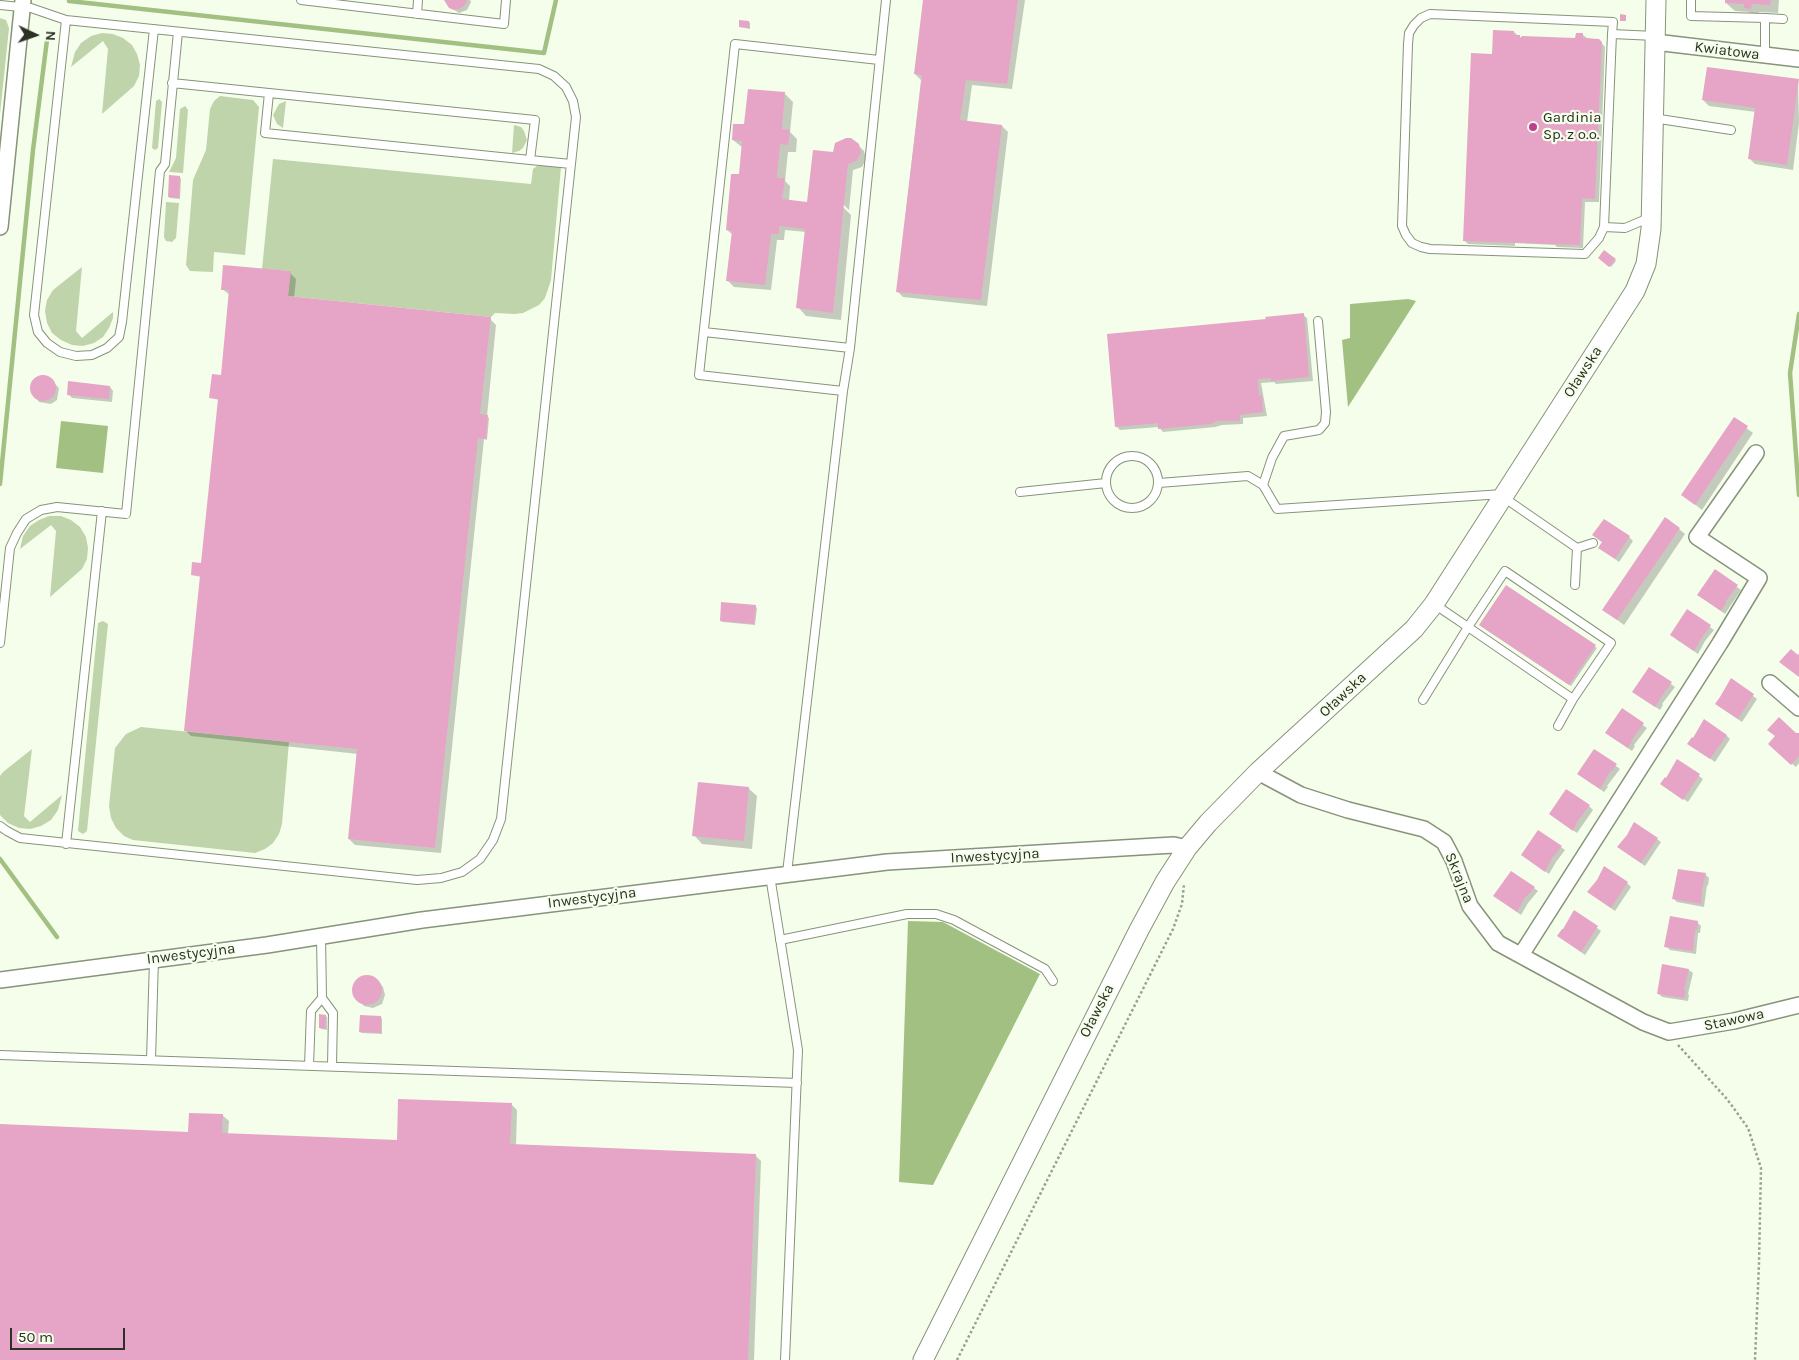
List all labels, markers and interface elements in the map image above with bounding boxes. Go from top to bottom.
north arrow [10,10,60,60]
text: N [42,30,59,41]
street label: Kwiatowa [1693,38,1761,64]
place label: Gardinia Sp. z o.o. [1543,109,1601,144]
marker: Gardinia Sp. z o.o. [1527,121,1539,133]
street label: Oławska [1560,343,1606,401]
street label: Oławska [1316,669,1370,721]
street label: Inwestycyjna [950,845,1040,867]
street label: Skrajna [1441,850,1477,906]
street label: Inwestycyjna [547,884,637,912]
street label: Inwestycyjna [146,940,236,968]
street label: Oławska [1076,981,1118,1041]
street label: Stawowa [1702,1005,1766,1035]
scale bar [12,1318,128,1350]
text: 50 m [18,1328,53,1346]

